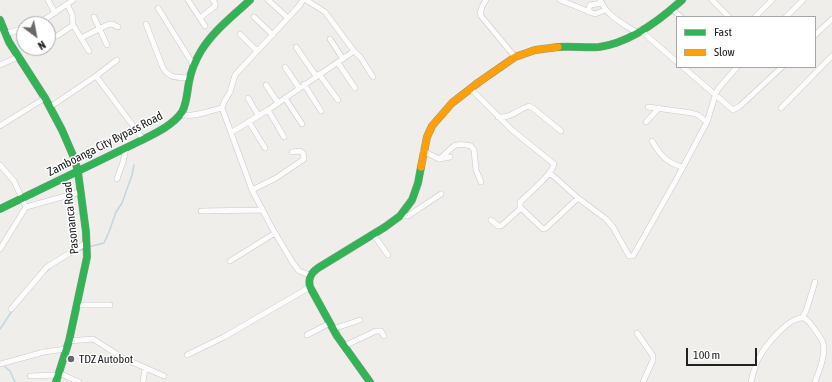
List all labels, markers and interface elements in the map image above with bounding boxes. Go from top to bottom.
north arrow [16,16,56,56]
legend [676,16,816,68]
text: Fast [714,25,732,39]
text: N [36,39,48,52]
text: Slow [714,45,735,59]
street label: Zamboanga City Bypass Road [45,109,165,179]
street label: Pasonanca Road [60,181,82,255]
scale bar [688,340,759,366]
text: 100 m [693,348,720,362]
place label: TDZ Autobot [79,352,133,366]
marker: TDZ Autobot [66,354,76,364]

